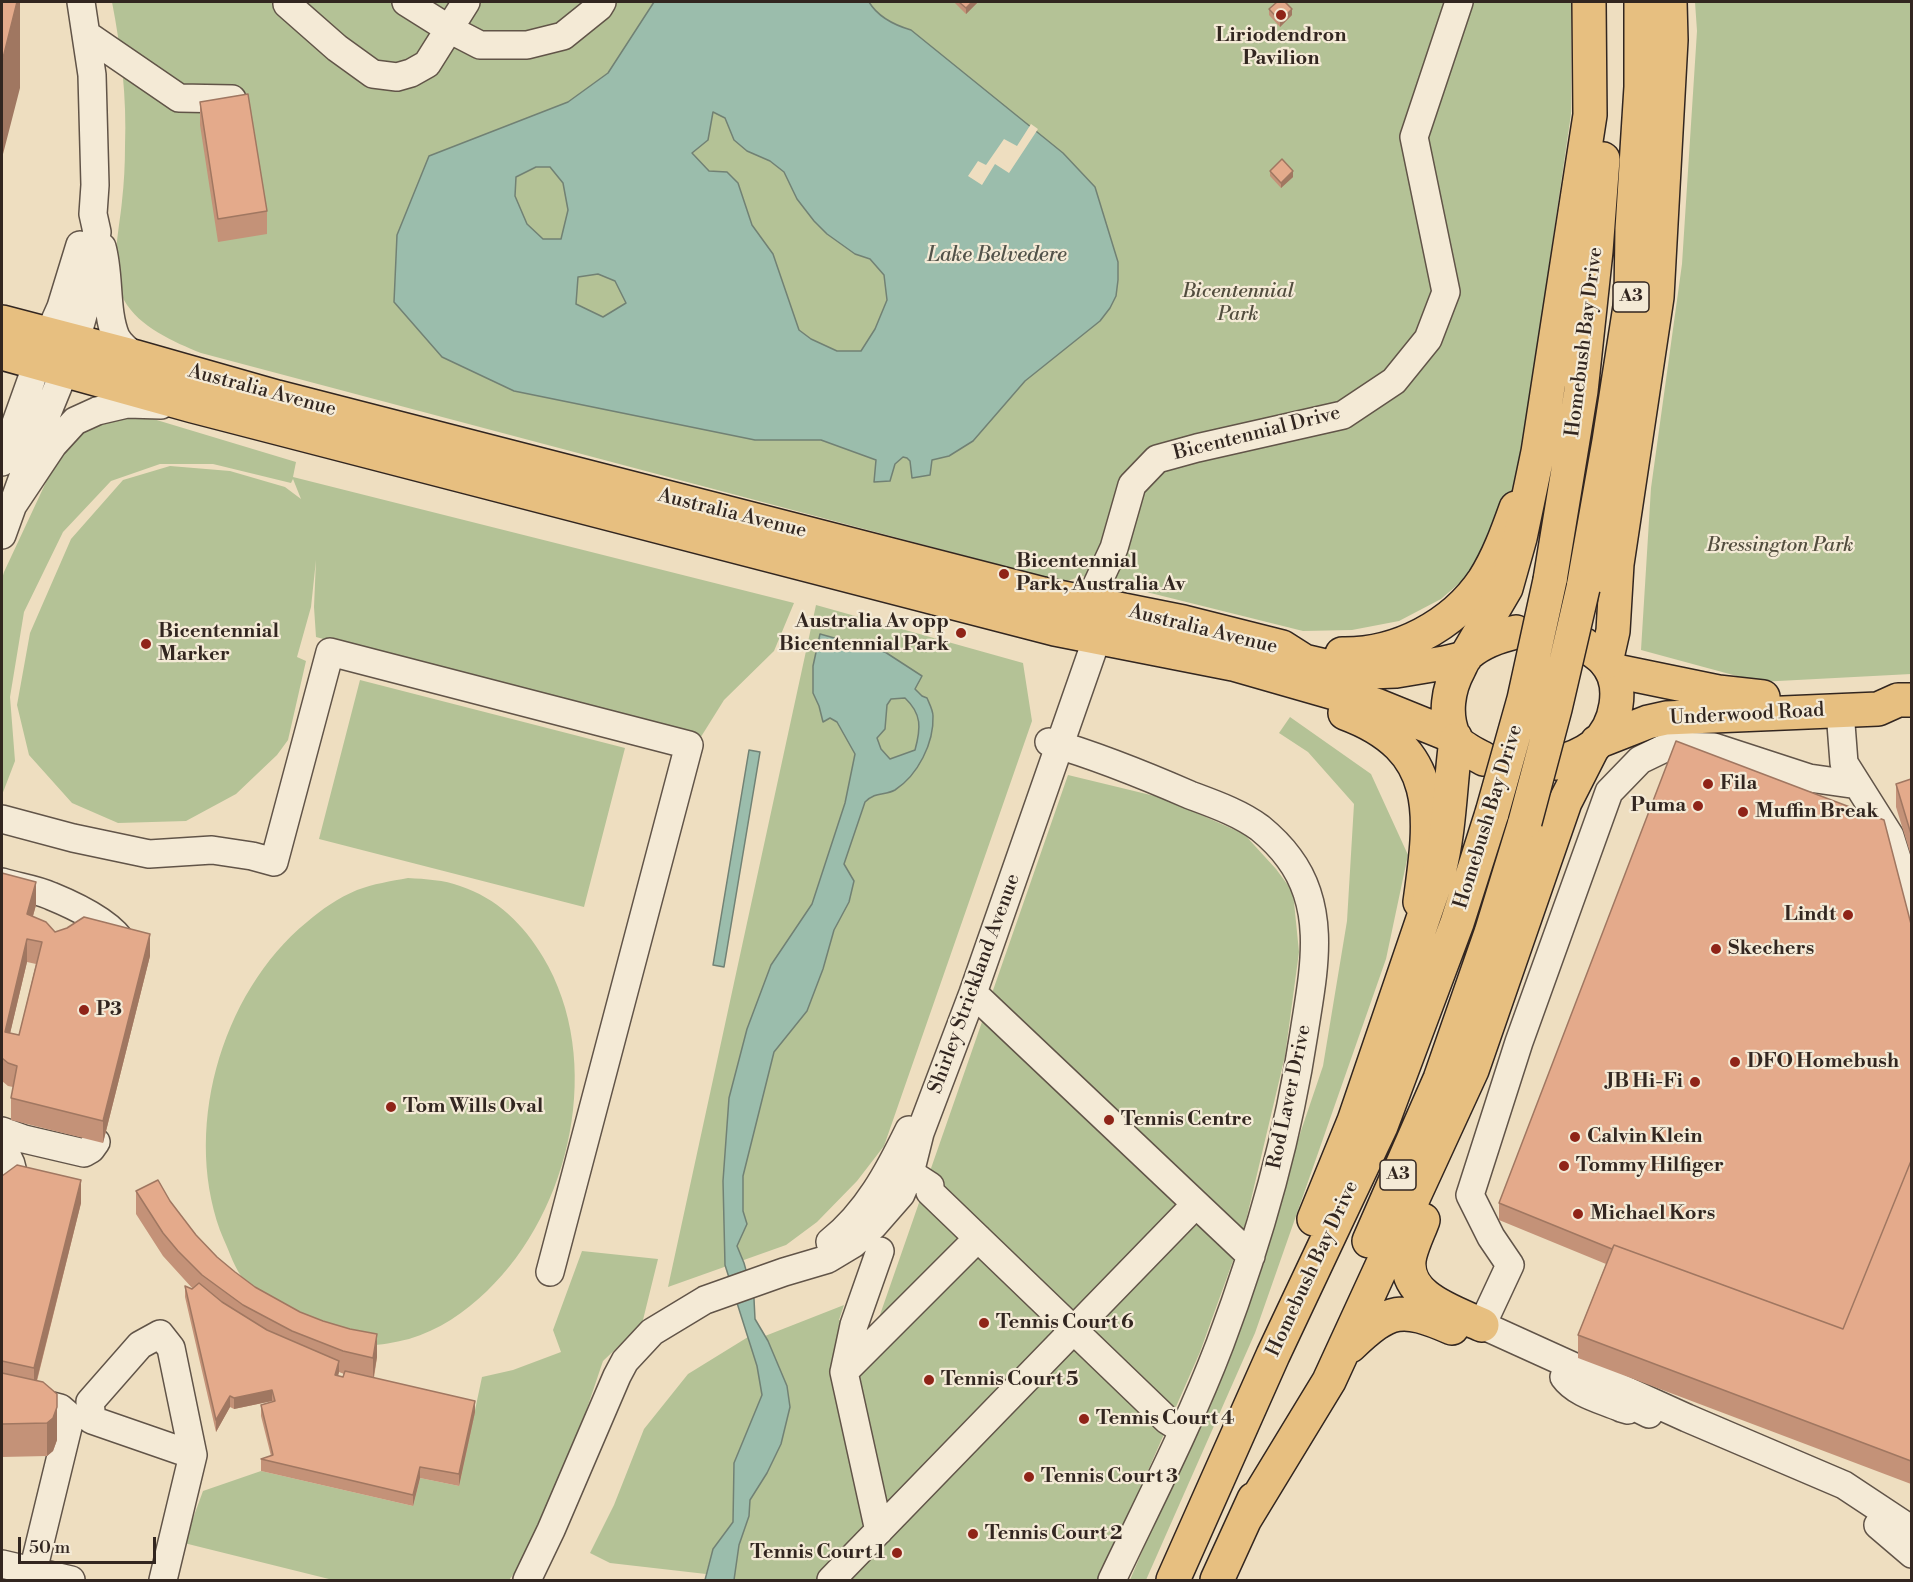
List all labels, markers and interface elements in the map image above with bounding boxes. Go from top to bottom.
marker: Liriodendron Pavilion [1274,8,1288,22]
place label: Liriodendron Pavilion [1216,24,1346,71]
water label: Lake Belvedere [927,243,1067,269]
street label: Homebush Bay Drive [1561,246,1609,438]
park label: Bicentennial Park [1182,280,1294,327]
road number: A3 [1613,282,1649,312]
street label: Australia Avenue [185,360,339,422]
street label: Bicentennial Drive [1171,402,1343,466]
street label: Australia Avenue [655,484,809,544]
park label: Bressington Park [1707,534,1853,558]
place label: Bicentennial Park, Australia Av [1016,550,1185,597]
marker: Bicentennial Park, Australia Av [997,567,1011,581]
street label: Australia Avenue [1126,600,1280,660]
place label: Australia Av opp Bicentennial Park [779,610,949,657]
place label: Bicentennial Marker [158,620,279,667]
marker: Australia Av opp Bicentennial Park [954,626,968,640]
marker: Bicentennial Marker [139,637,153,651]
street label: Underwood Road [1669,699,1825,731]
street label: Homebush Bay Drive [1450,722,1528,912]
place label: Fila [1720,772,1757,796]
marker: Fila [1701,777,1715,791]
place label: Puma [1630,794,1686,818]
marker: Puma [1691,799,1705,813]
place label: Muffin Break [1755,800,1879,824]
marker: Muffin Break [1736,805,1750,819]
street label: Shirley Strickland Avenue [924,871,1026,1097]
place label: Lindt [1784,903,1836,927]
marker: Lindt [1841,908,1855,922]
place label: Skechers [1728,937,1814,961]
marker: Skechers [1709,942,1723,956]
place label: P3 [96,998,122,1022]
marker: P3 [77,1003,91,1017]
street label: Rod Laver Drive [1263,1023,1317,1171]
place label: DFO Homebush [1747,1050,1899,1074]
marker: DFO Homebush [1728,1055,1742,1069]
place label: JB Hi-Fi [1606,1070,1683,1094]
marker: JB Hi-Fi [1688,1075,1702,1089]
place label: Tom Wills Oval [403,1095,543,1119]
marker: Tom Wills Oval [384,1100,398,1114]
place label: Tennis Centre [1121,1108,1252,1132]
marker: Tennis Centre [1102,1113,1116,1127]
place label: Calvin Klein [1587,1125,1702,1149]
marker: Calvin Klein [1568,1130,1582,1144]
place label: Tommy Hilfiger [1576,1154,1724,1178]
marker: Tommy Hilfiger [1557,1159,1571,1173]
road number: A3 [1380,1160,1416,1190]
street label: Homebush Bay Drive [1262,1177,1364,1361]
place label: Michael Kors [1590,1202,1715,1226]
marker: Michael Kors [1571,1207,1585,1221]
place label: Tennis Court 6 [996,1311,1134,1335]
marker: Tennis Court 6 [977,1316,991,1330]
place label: Tennis Court 5 [941,1368,1078,1392]
marker: Tennis Court 5 [922,1373,936,1387]
place label: Tennis Court 4 [1096,1407,1234,1431]
marker: Tennis Court 4 [1077,1412,1091,1426]
place label: Tennis Court 3 [1041,1465,1178,1489]
marker: Tennis Court 3 [1022,1470,1036,1484]
place label: Tennis Court 2 [985,1522,1123,1546]
scale bar [21,1525,159,1563]
marker: Tennis Court 2 [966,1527,980,1541]
text: 50 m [29,1536,70,1559]
place label: Tennis Court 1 [750,1541,885,1565]
marker: Tennis Court 1 [890,1546,904,1560]

